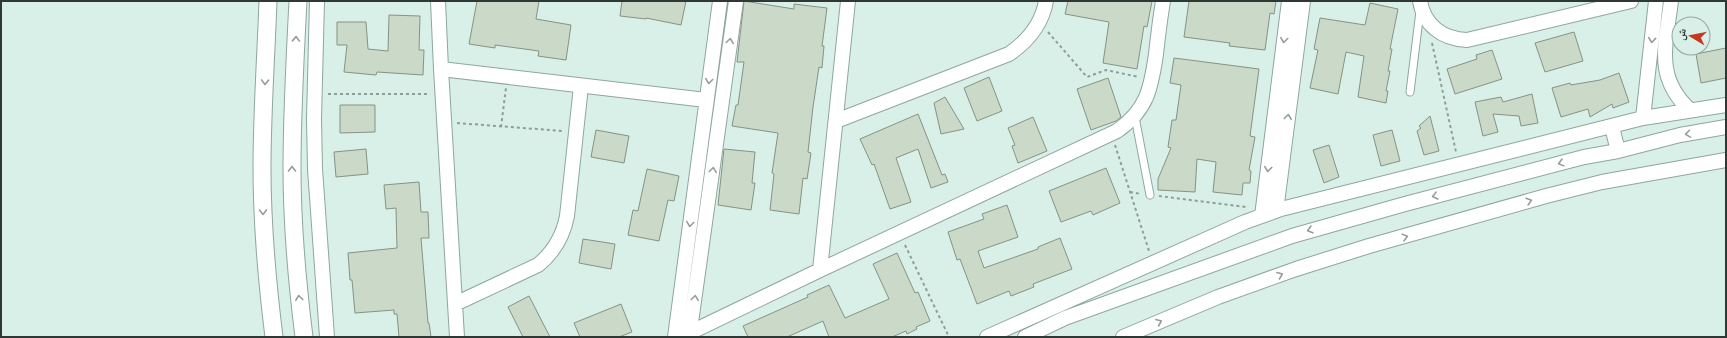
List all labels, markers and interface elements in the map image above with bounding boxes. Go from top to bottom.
north arrow [1671,16,1711,56]
text: ش [1673,27,1690,41]
one-way arrow [292,36,300,42]
one-way arrow [1280,37,1289,43]
one-way arrow [1647,37,1656,43]
one-way arrow [726,38,735,44]
one-way arrow [705,78,714,84]
one-way arrow [260,79,269,85]
one-way arrow [1283,114,1292,120]
one-way arrow [1684,129,1691,138]
one-way arrow [1558,159,1564,167]
one-way arrow [288,166,296,172]
one-way arrow [1263,166,1272,172]
one-way arrow [708,167,717,173]
one-way arrow [1432,191,1439,200]
one-way arrow [1526,197,1533,206]
one-way arrow [259,209,267,215]
one-way arrow [686,221,695,227]
one-way arrow [1307,225,1314,234]
one-way arrow [1401,233,1408,242]
one-way arrow [1277,271,1284,280]
one-way arrow [295,295,304,301]
one-way arrow [690,295,699,301]
one-way arrow [1155,319,1163,327]

